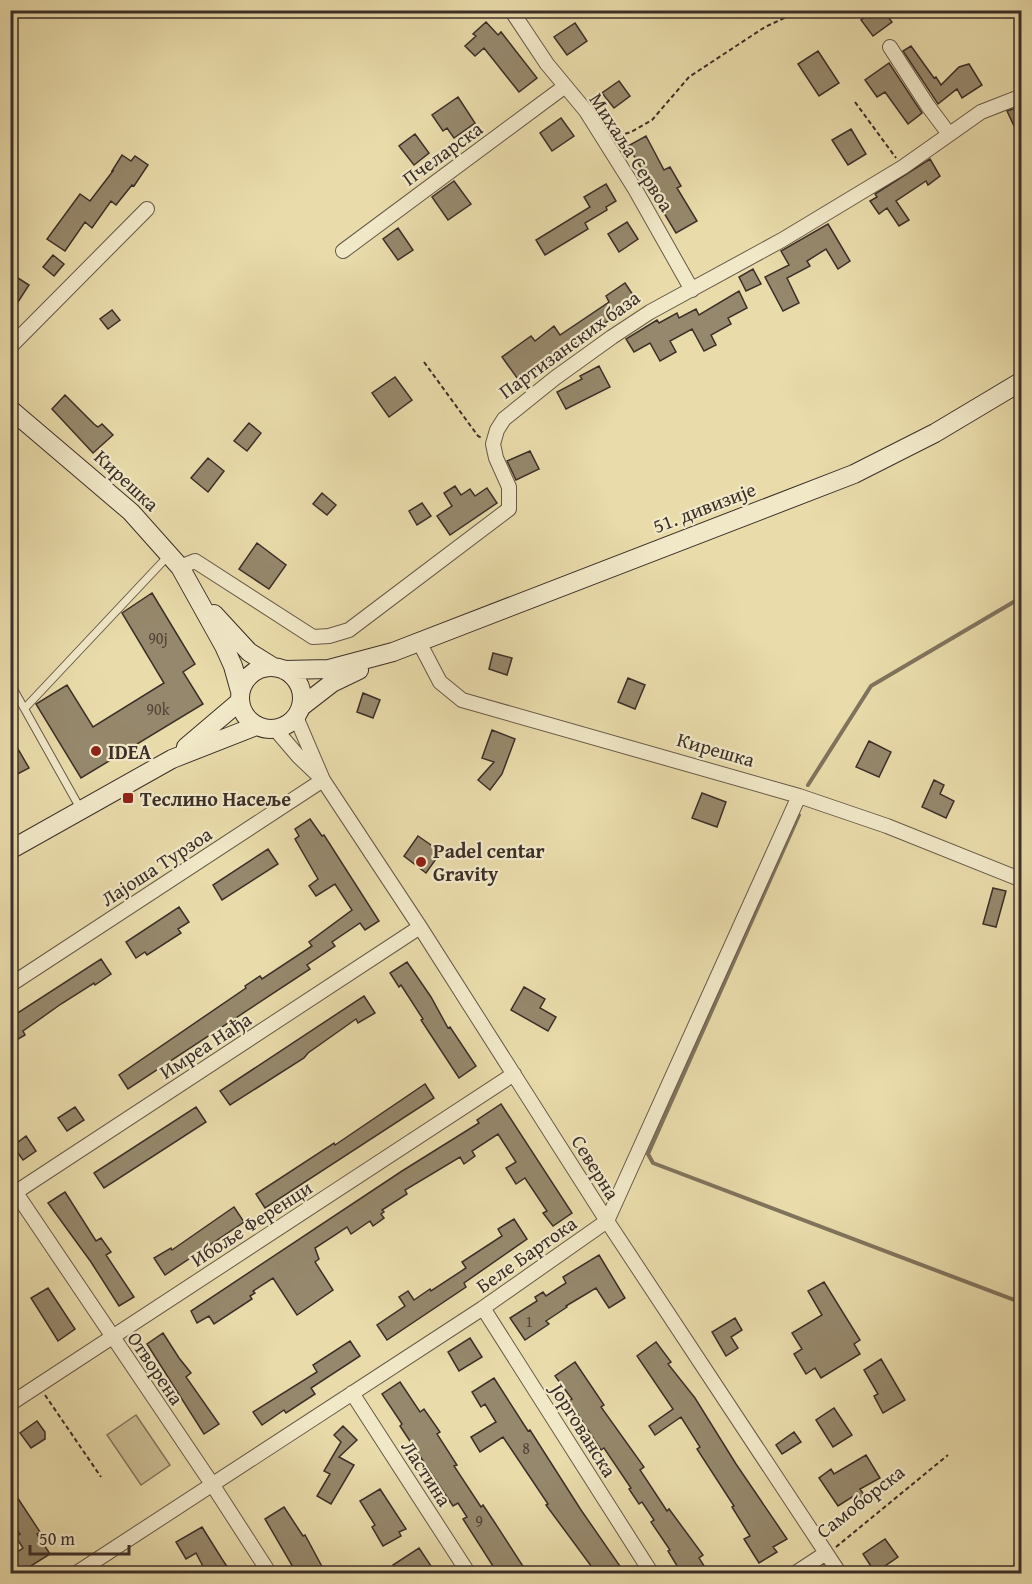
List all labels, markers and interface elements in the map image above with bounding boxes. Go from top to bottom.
street label: Михаља Сервоа [583,87,682,218]
street label: Пчеларска [396,114,489,192]
street label: Партизанских база [492,283,646,405]
street label: Кирешка [88,442,166,518]
street label: 51. дивизије [648,474,760,540]
house number: 90j [148,626,168,650]
house number: 90k [146,697,171,721]
street label: Кирешка [674,724,759,774]
place label: IDEA [108,737,151,766]
marker: IDEA [89,744,103,758]
place label: Теслино Насеље [140,784,291,813]
marker: Теслино Насеље [121,791,135,805]
street label: Лајоша Турзоа [95,819,218,913]
place label: Padel centar Gravity [433,836,545,888]
marker: Padel centar Gravity [414,855,428,869]
street label: Имреа Нађа [153,1004,257,1086]
street label: Северна [565,1129,627,1205]
street label: Ибоље Ференци [184,1173,318,1273]
street label: Беле Бартока [470,1208,583,1299]
house number: 1 [525,1309,533,1333]
street label: Отворена [121,1325,192,1411]
street label: Јоргованска [542,1375,625,1483]
street label: Ластина [395,1434,460,1512]
house number: 8 [522,1436,530,1460]
street label: Самоборска [810,1457,911,1545]
house number: 9 [475,1509,483,1533]
scale bar [30,1518,129,1556]
text: 50 m [39,1525,75,1552]

